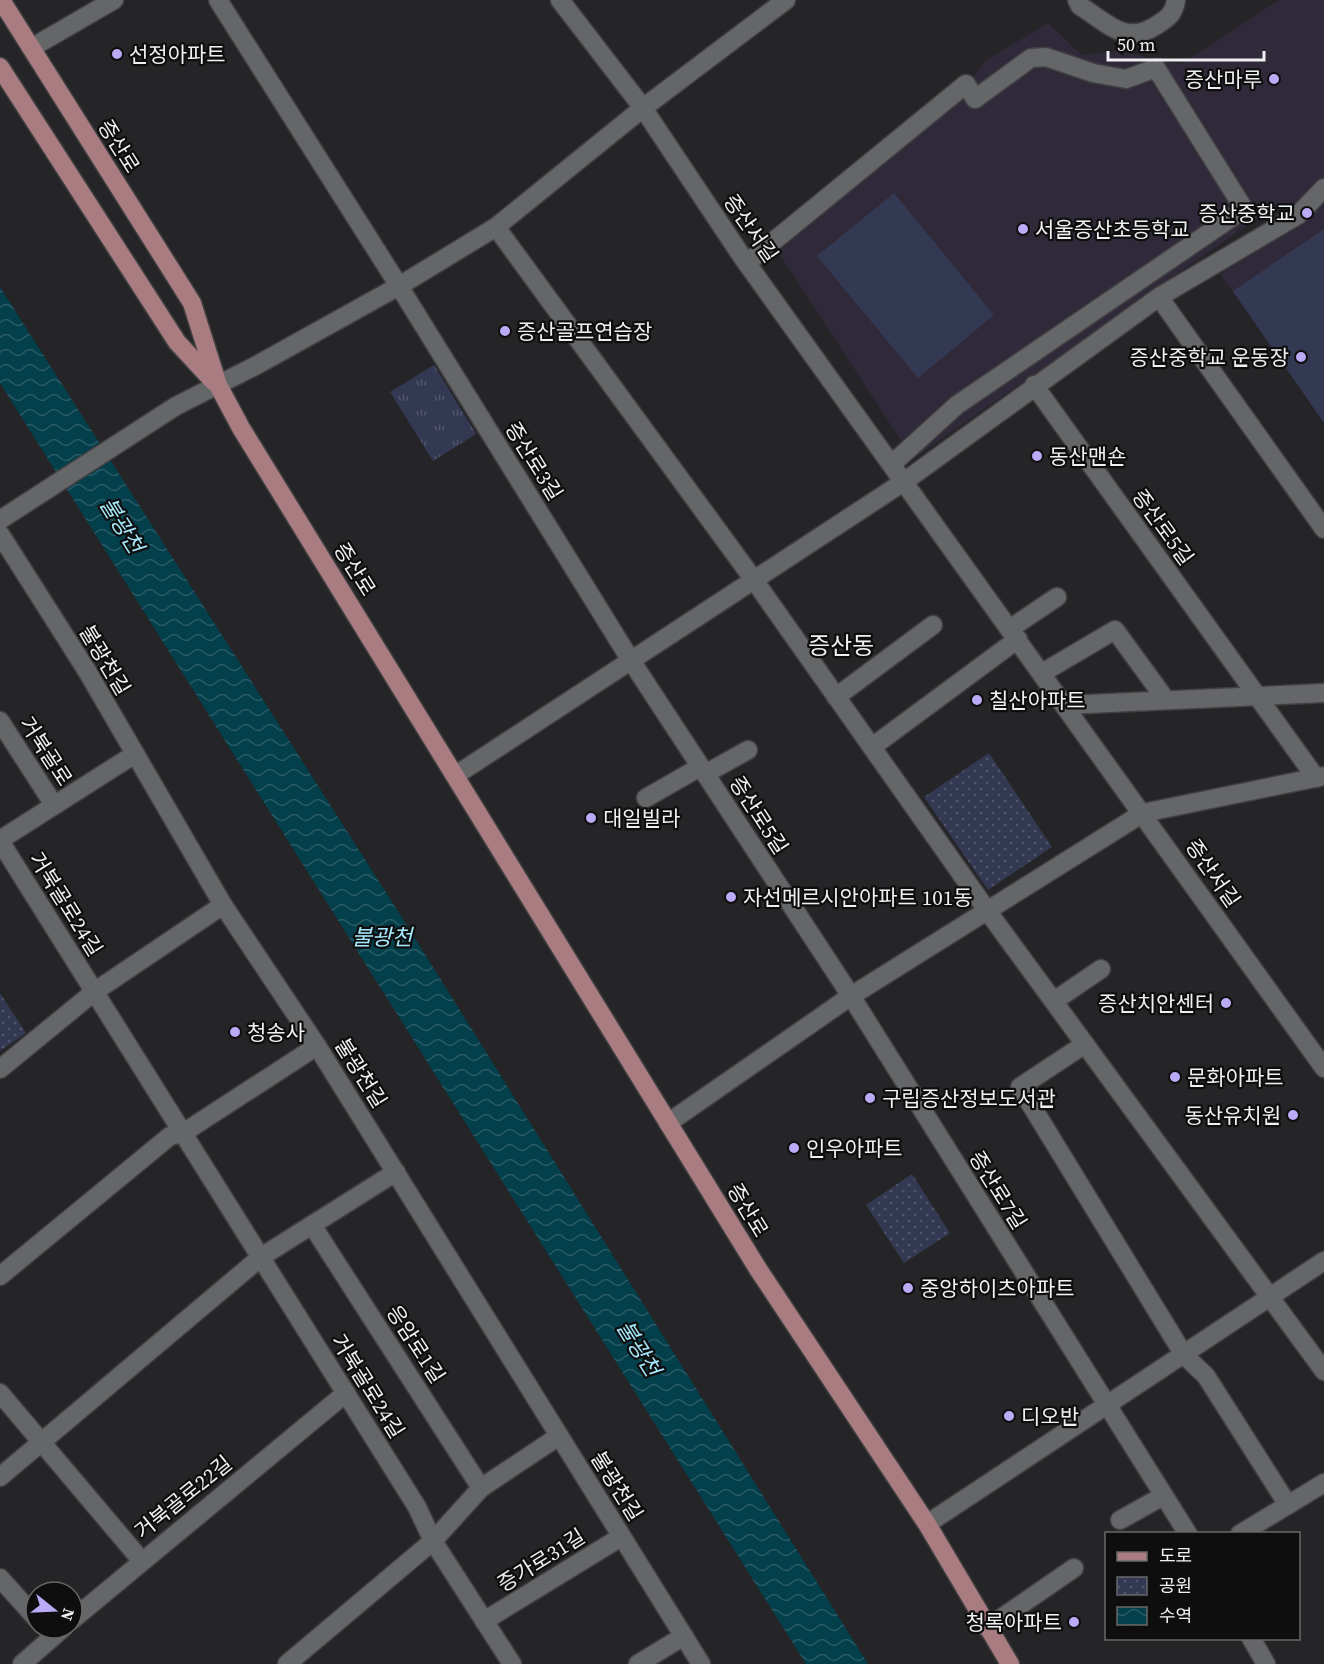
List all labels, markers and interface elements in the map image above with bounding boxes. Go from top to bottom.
scale bar [1108,24,1264,62]
text: 50 m [1117,32,1155,57]
place label: 선정아파트 [129,40,226,69]
marker: 선정아파트 [110,47,124,61]
place label: 증산마루 [1185,65,1262,94]
marker: 증산마루 [1267,72,1281,86]
street label: 증산로 [91,114,147,178]
street label: 증산서길 [717,188,785,268]
place label: 증산중학교 [1198,199,1295,228]
marker: 증산중학교 [1300,206,1314,220]
place label: 서울증산초등학교 [1035,215,1190,244]
marker: 서울증산초등학교 [1016,222,1030,236]
place label: 증산골프연습장 [517,317,652,346]
marker: 증산골프연습장 [498,324,512,338]
place label: 증산중학교 운동장 [1130,343,1289,372]
marker: 증산중학교 운동장 [1294,350,1308,364]
street label: 증산로3길 [498,416,570,506]
place label: 동산맨숀 [1049,442,1126,471]
marker: 동산맨숀 [1030,449,1044,463]
street label: 증산로5길 [1125,483,1201,571]
water label: 불광천 [93,491,152,561]
street label: 증산로 [327,537,383,601]
street label: 불광천길 [73,619,137,701]
district label: 증산동 [808,629,874,662]
place label: 칠산아파트 [989,686,1086,715]
marker: 칠산아파트 [970,693,984,707]
street label: 거북골로 [13,711,79,791]
street label: 증산로5길 [723,770,795,860]
place label: 대일빌라 [603,804,680,833]
marker: 대일빌라 [584,811,598,825]
street label: 증산서길 [1179,833,1247,913]
street label: 거북골로24길 [23,846,109,962]
place label: 자선메르시안아파트 101동 [743,883,973,912]
marker: 자선메르시안아파트 101동 [724,890,738,904]
water label: 불광천 [352,922,415,952]
place label: 증산치안센터 [1098,989,1214,1018]
marker: 증산치안센터 [1219,996,1233,1010]
place label: 청송사 [247,1018,305,1047]
marker: 청송사 [228,1025,242,1039]
street label: 불광천길 [328,1033,394,1113]
place label: 문화아파트 [1187,1063,1284,1092]
marker: 문화아파트 [1168,1070,1182,1084]
place label: 구립증산정보도서관 [882,1084,1056,1113]
marker: 구립증산정보도서관 [863,1091,877,1105]
place label: 동산유치원 [1184,1101,1281,1130]
marker: 동산유치원 [1286,1108,1300,1122]
place label: 인우아파트 [806,1134,903,1163]
marker: 인우아파트 [787,1141,801,1155]
street label: 증산로7길 [962,1145,1034,1235]
street label: 증산로 [721,1178,775,1242]
place label: 중앙하이츠아파트 [920,1274,1075,1303]
marker: 중앙하이츠아파트 [901,1281,915,1295]
street label: 응암로1길 [380,1299,452,1389]
water label: 불광천 [610,1314,669,1384]
street label: 거북골로24길 [325,1328,411,1444]
place label: 디오반 [1021,1402,1079,1431]
marker: 디오반 [1002,1409,1016,1423]
street label: 불광천길 [584,1446,650,1526]
street label: 거북골로22길 [128,1449,238,1545]
street label: 증가로31길 [492,1522,590,1598]
legend [1105,1532,1300,1640]
text: 도로 [1159,1543,1192,1568]
text: 공원 [1159,1573,1192,1598]
north arrow [24,1580,84,1640]
text: 수역 [1159,1603,1192,1628]
text: N [56,1606,81,1624]
place label: 청록아파트 [965,1608,1062,1637]
marker: 청록아파트 [1067,1615,1081,1629]

